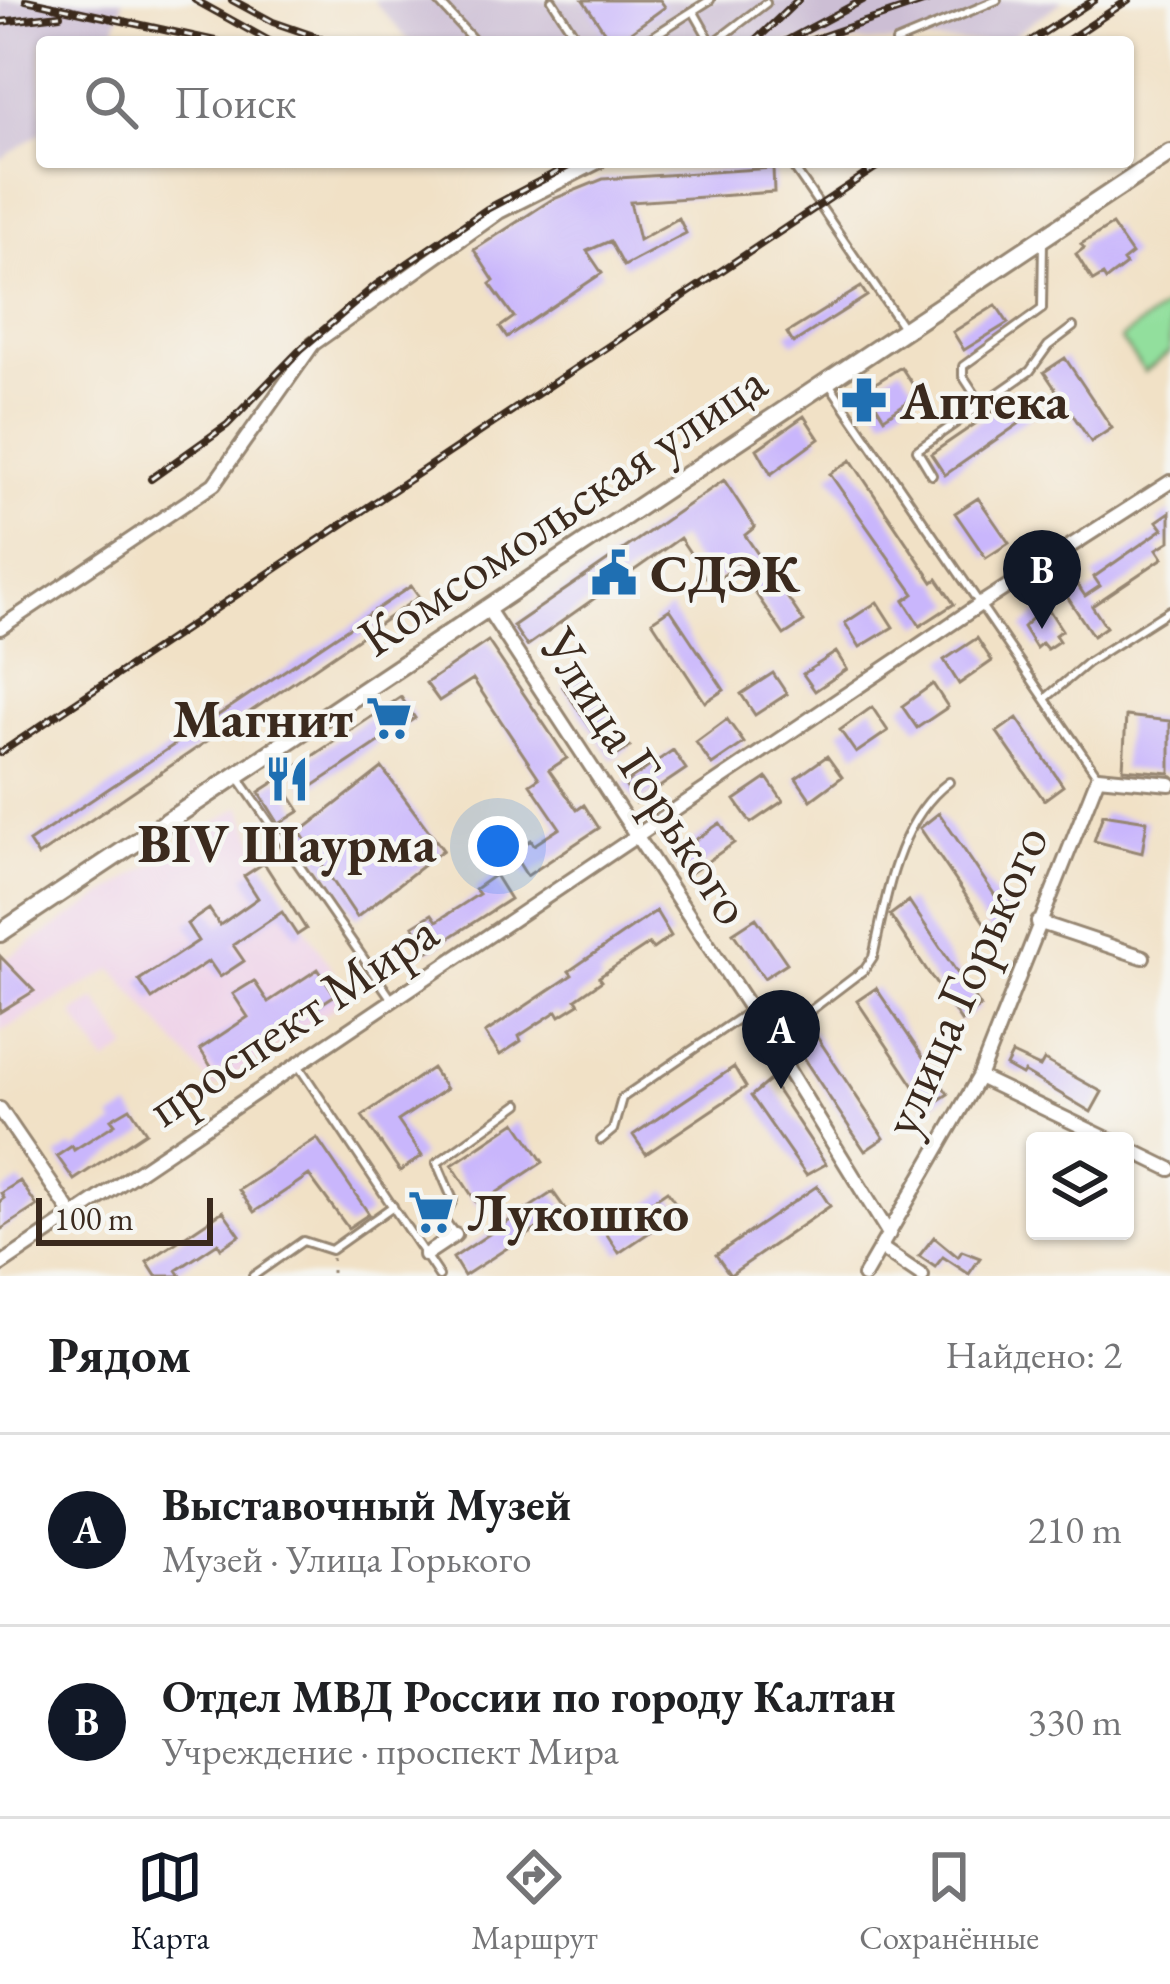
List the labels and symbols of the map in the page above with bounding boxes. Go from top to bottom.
street label: Комсомольская улица [345,346,780,671]
place label: Аптека [899,365,1069,435]
pharmacy icon: Аптека [839,375,889,425]
pin: B [1003,530,1081,629]
place label: СДЭК [650,538,801,608]
public building icon: СДЭК [589,548,639,598]
street label: Улица Горького [525,614,769,938]
place label: Магнит [172,683,353,753]
supermarket icon: Магнит [364,693,414,743]
restaurant icon: BIV Шаурма [262,754,312,804]
place label: BIV Шаурма [138,808,437,878]
street label: улица Горького [864,814,1064,1146]
your location [468,816,528,876]
street label: проспект Мира [133,896,451,1142]
pin: A [742,990,820,1089]
place label: Лукошко [467,1177,689,1247]
supermarket icon: Лукошко [406,1187,456,1237]
scale bar [36,1192,213,1245]

